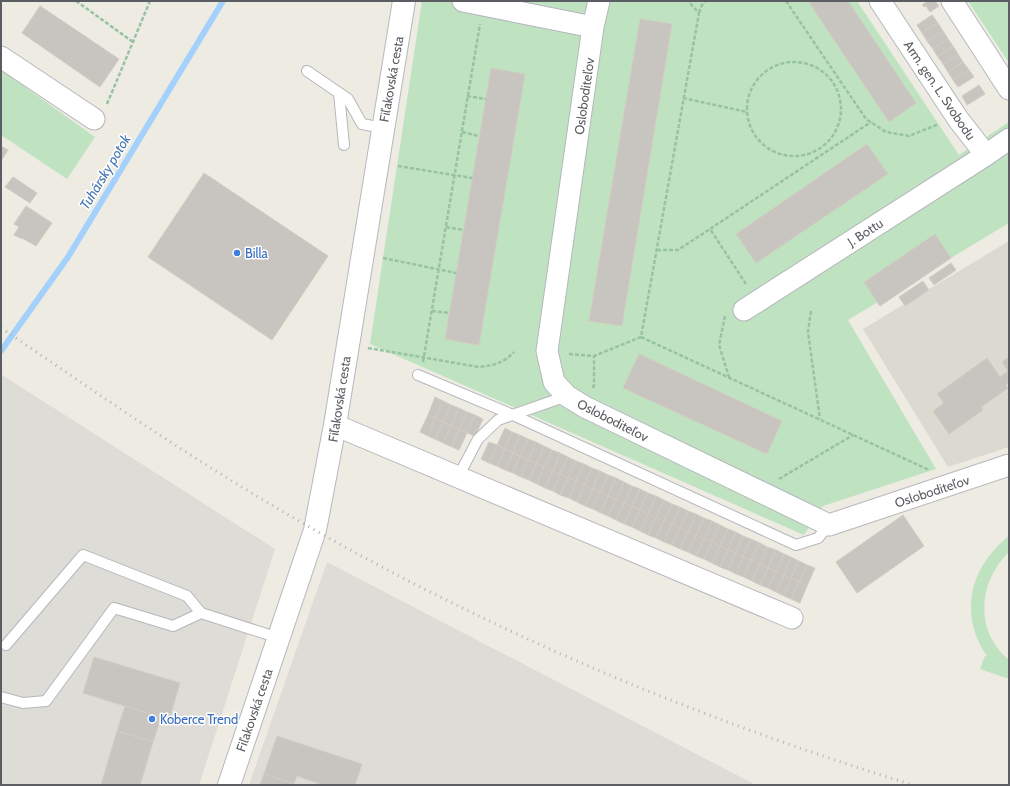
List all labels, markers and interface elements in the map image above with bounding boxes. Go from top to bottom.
street label: Fiľakovská cesta [376,34,407,123]
street label: Arm. gen. L. Svobodu [901,37,979,143]
street label: Osloboditeľov [571,56,597,136]
water label: Tuhársky potok [75,130,135,213]
street label: J. Bottu [843,214,886,250]
place label: Billa [245,245,269,261]
marker: Billa [232,248,242,258]
street label: Fiľakovská cesta [324,354,354,443]
street label: Osloboditeľov [575,395,652,445]
street label: Osloboditeľov [893,471,972,511]
street label: Fiľakovská cesta [232,666,276,754]
place label: Koberce Trend [160,711,238,727]
marker: Koberce Trend [147,714,157,724]

